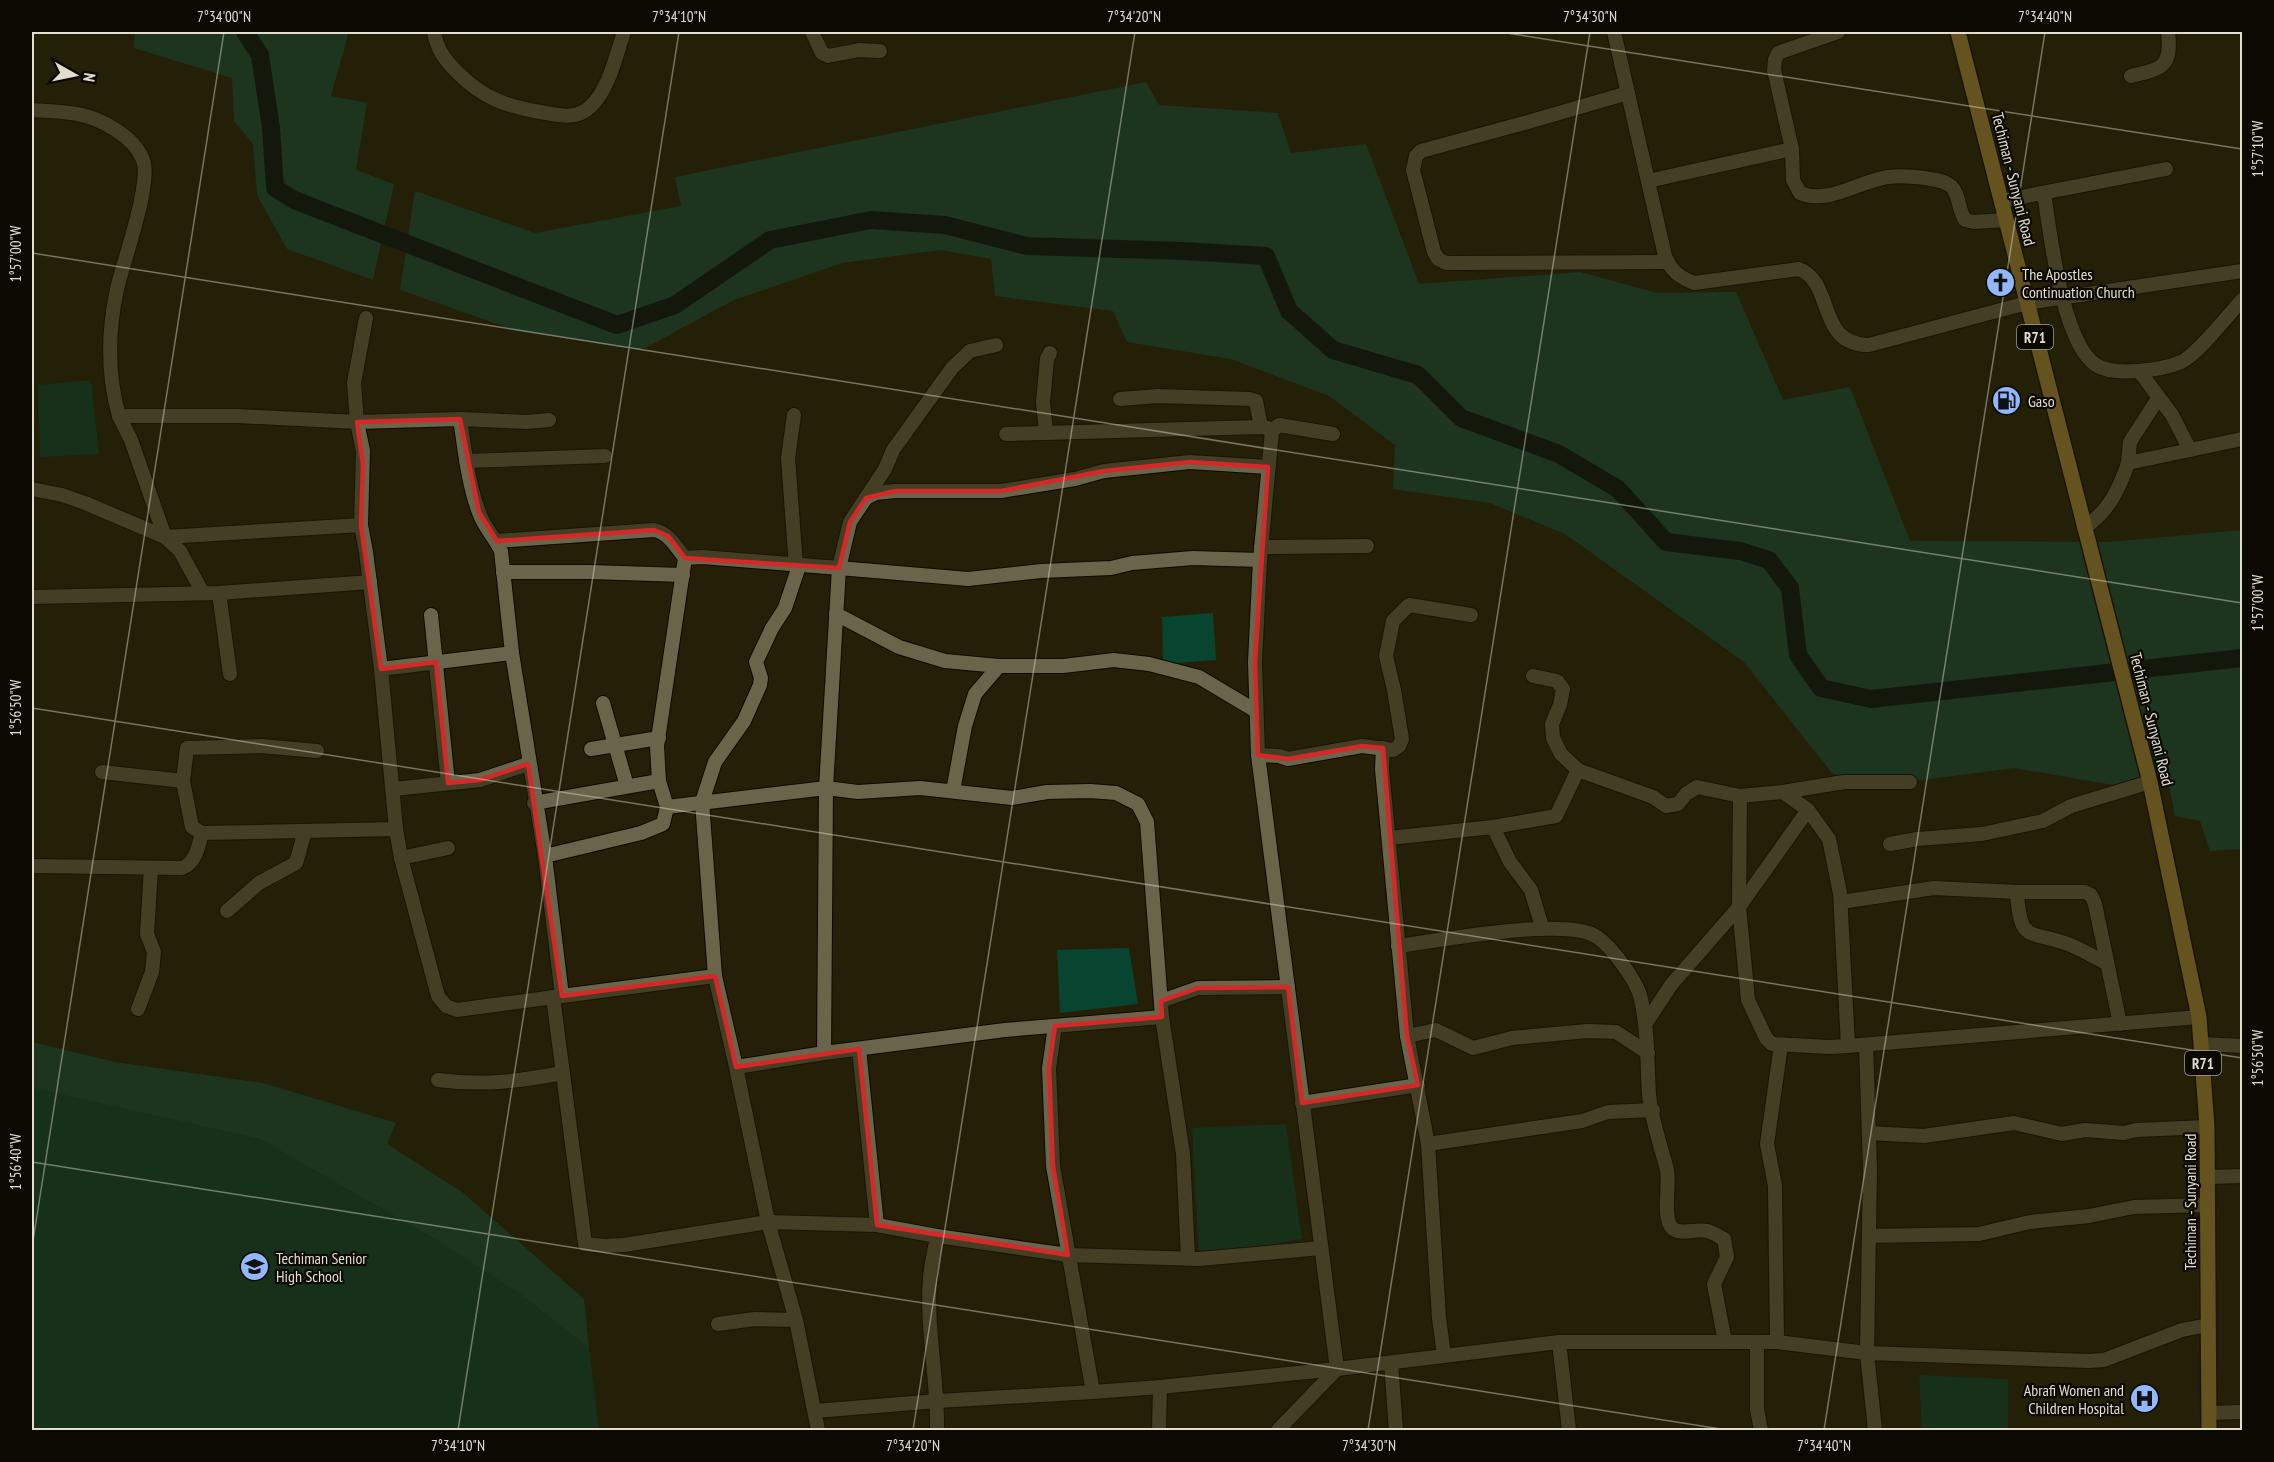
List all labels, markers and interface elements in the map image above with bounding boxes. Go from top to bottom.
text: 7°34'00"N [197,7,251,26]
text: 7°34'10"N [652,7,706,26]
text: 7°34'20"N [1107,7,1161,26]
text: 7°34'30"N [1563,7,1617,26]
text: 7°34'40"N [2018,7,2072,26]
north arrow [45,45,105,105]
text: N [79,72,100,83]
street label: Techiman - Sunyani Road [1988,110,2040,248]
text: 1°57'10"W [2248,121,2267,177]
text: 1°57'00"W [6,226,25,282]
place label: The Apostles Continuation Church [2022,264,2135,302]
church icon: The Apostles Continuation Church [1985,267,2017,299]
road number: R71 [2017,325,2053,349]
fuel station icon: Gaso [1991,385,2023,417]
place label: Gaso [2028,391,2055,411]
text: 1°57'00"W [2248,575,2267,631]
street label: Techiman - Sunyani Road [2126,650,2178,788]
text: 1°56'50"W [6,680,25,736]
text: 1°56'50"W [2248,1030,2267,1086]
road number: R71 [2185,1051,2221,1075]
text: 1°56'40"W [6,1134,25,1190]
street label: Techiman - Sunyani Road [2180,1134,2200,1270]
place label: Techiman Senior High School [276,1248,367,1286]
school or university icon: Techiman Senior High School [239,1251,271,1283]
place label: Abrafi Women and Children Hospital [2024,1380,2124,1418]
hospital icon: Abrafi Women and Children Hospital [2129,1383,2161,1415]
text: 7°34'10"N [431,1436,485,1455]
text: 7°34'20"N [886,1436,940,1455]
text: 7°34'30"N [1342,1436,1396,1455]
text: 7°34'40"N [1797,1436,1851,1455]

